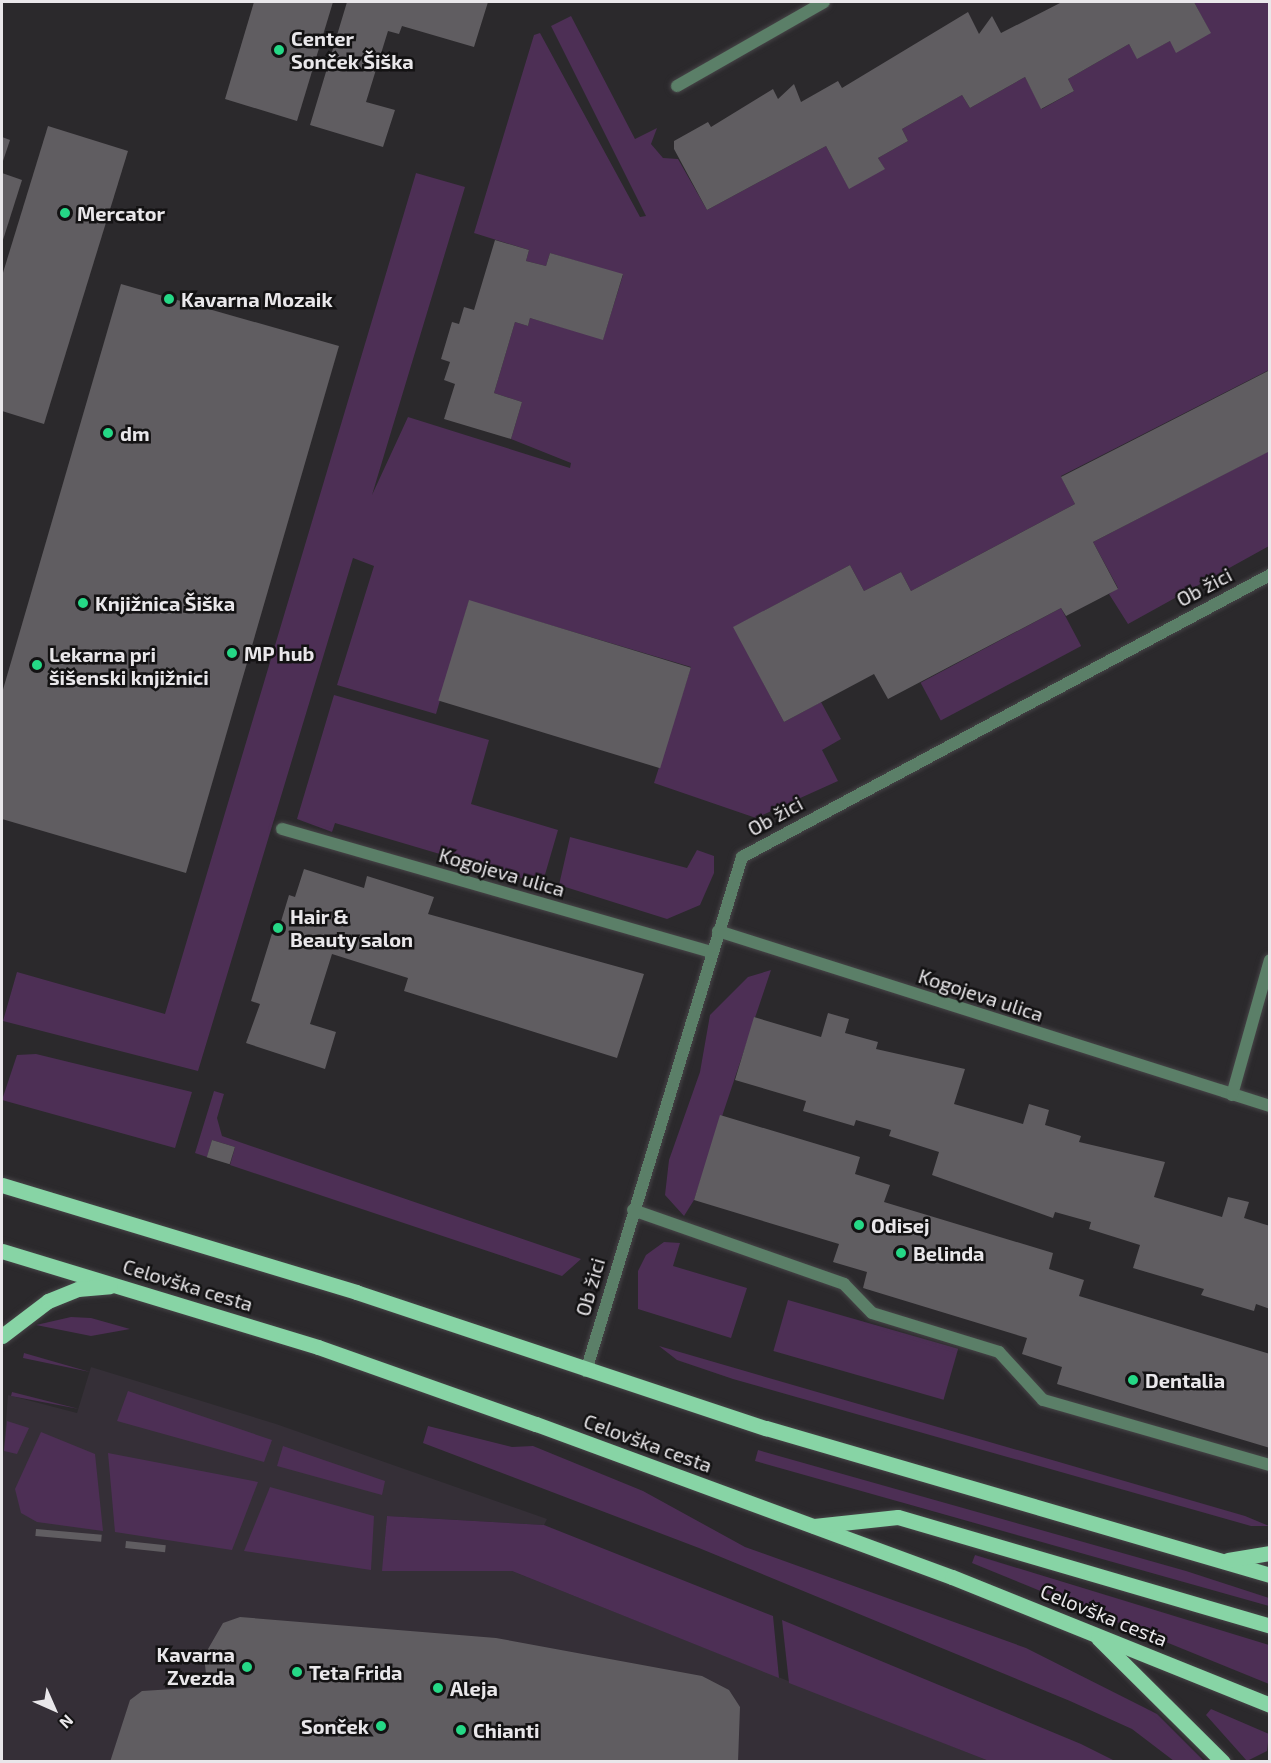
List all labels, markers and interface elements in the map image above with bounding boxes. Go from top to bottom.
place label: Center Sonček Šiška [291,27,414,74]
marker: Center Sonček Šiška [272,43,286,57]
place label: Mercator [77,201,165,225]
marker: Mercator [58,206,72,220]
place label: Kavarna Mozaik [181,287,333,311]
marker: Kavarna Mozaik [162,292,176,306]
place label: dm [120,421,150,445]
marker: dm [101,426,115,440]
street label: Ob žici [1172,563,1236,611]
place label: Knjižnica Šiška [95,591,235,615]
marker: Knjižnica Šiška [76,596,90,610]
place label: MP hub [244,641,315,665]
place label: Lekarna pri šišenski knjižnici [49,642,209,689]
marker: MP hub [225,646,239,660]
marker: Lekarna pri šišenski knjižnici [30,658,44,672]
street label: Ob žici [743,791,807,841]
street label: Kogojeva ulica [436,843,568,901]
place label: Hair & Beauty salon [290,904,414,951]
marker: Hair & Beauty salon [271,921,285,935]
street label: Kogojeva ulica [915,963,1047,1027]
place label: Odisej [871,1213,930,1237]
marker: Odisej [852,1218,866,1232]
place label: Belinda [913,1241,985,1265]
marker: Belinda [894,1246,908,1260]
street label: Celovška cesta [120,1254,256,1316]
street label: Ob žici [570,1255,610,1319]
place label: Dentalia [1145,1368,1225,1392]
marker: Dentalia [1126,1373,1140,1387]
street label: Celovška cesta [581,1409,715,1477]
street label: Celovška cesta [1037,1579,1171,1651]
place label: Kavarna Zvezda [156,1643,235,1690]
marker: Kavarna Zvezda [240,1660,254,1674]
place label: Teta Frida [309,1660,402,1684]
marker: Teta Frida [290,1665,304,1679]
place label: Aleja [450,1676,498,1700]
north arrow [24,1679,84,1739]
marker: Aleja [431,1681,445,1695]
text: N [56,1711,78,1733]
place label: Sonček [301,1714,369,1738]
place label: Chianti [473,1718,539,1742]
marker: Sonček [374,1719,388,1733]
marker: Chianti [454,1723,468,1737]

